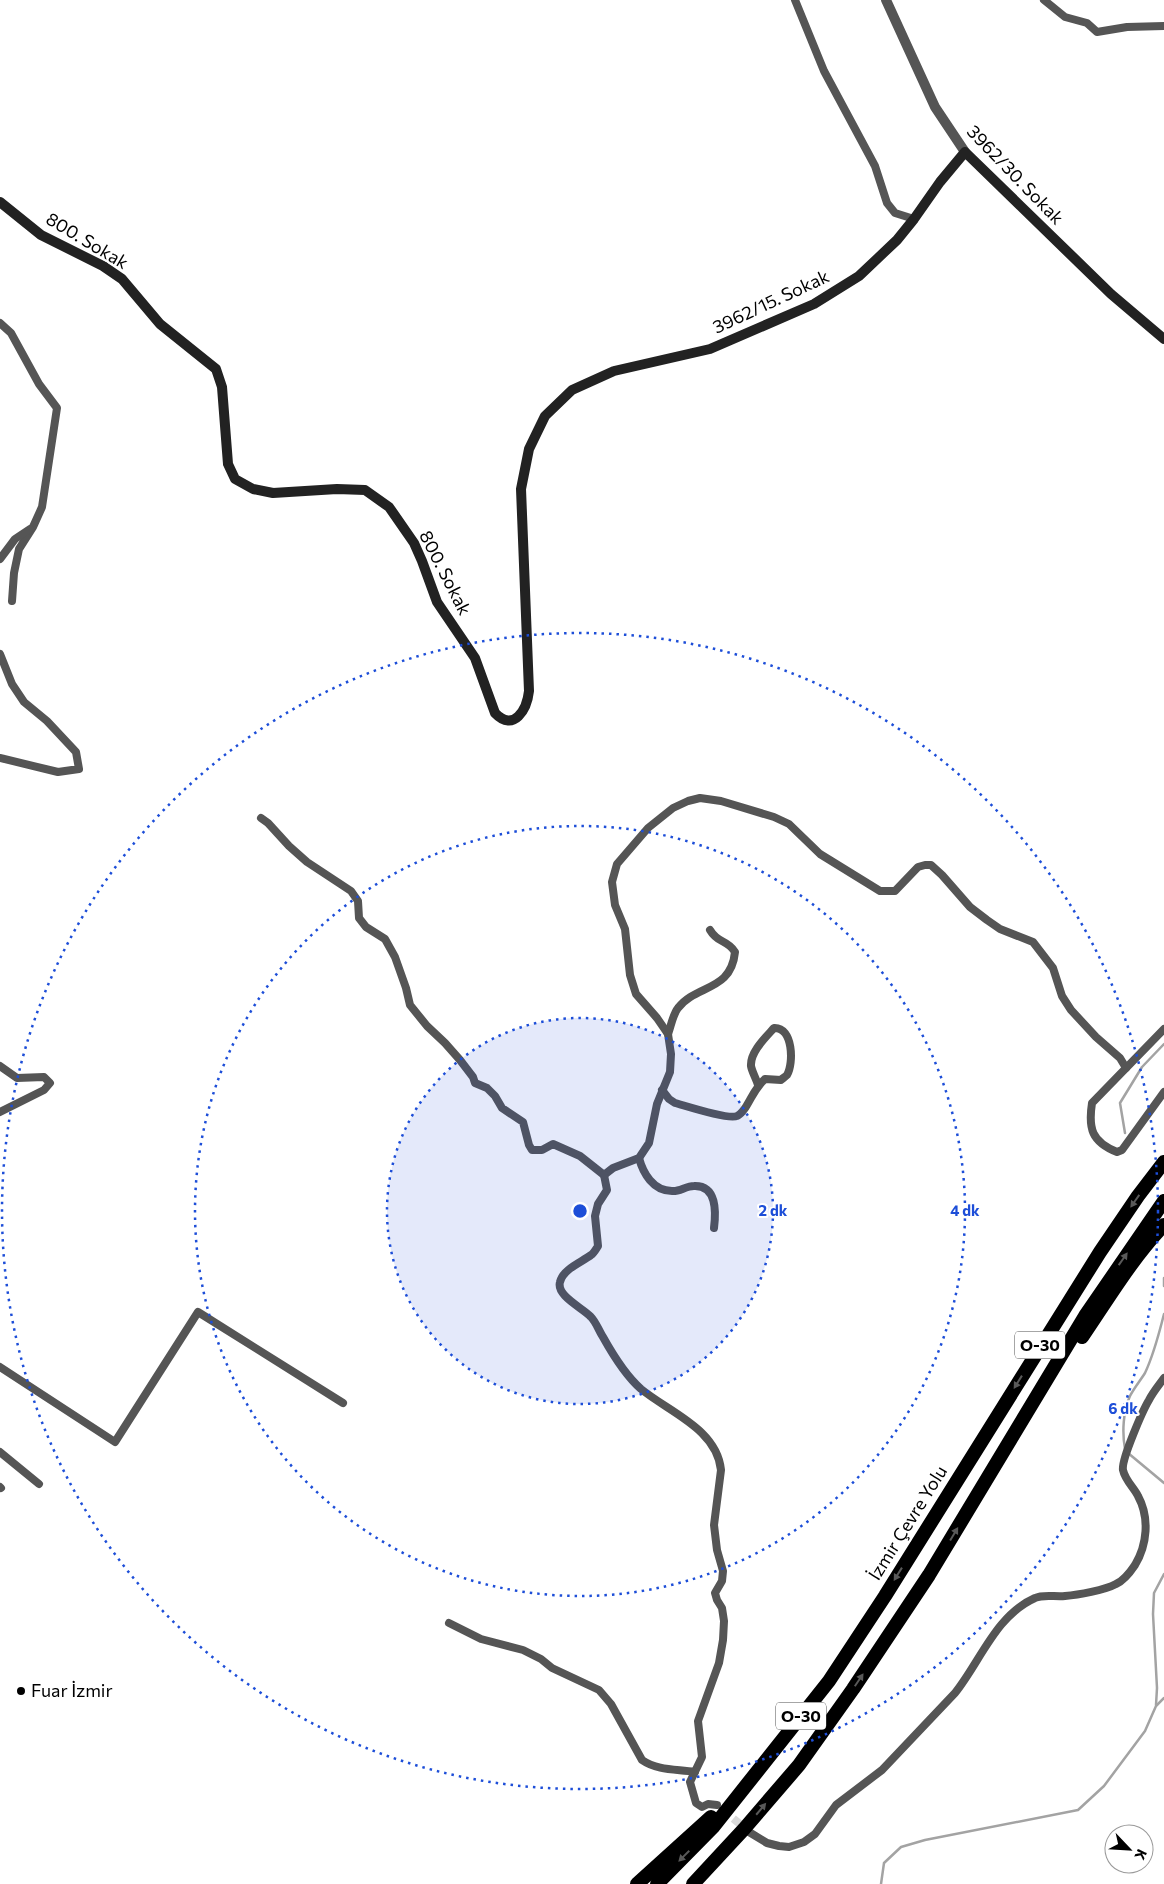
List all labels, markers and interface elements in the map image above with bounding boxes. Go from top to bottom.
street label: 3962/30. Sokak [963,120,1069,229]
street label: 800. Sokak [42,207,133,273]
street label: 3962/15. Sokak [709,264,832,338]
street label: 800. Sokak [415,527,477,619]
one-way arrow [1130,1194,1140,1208]
text: 2 dk [759,1201,788,1219]
text: 4 dk [950,1201,980,1219]
centre of rings [571,1202,589,1220]
one-way arrow [1118,1252,1128,1265]
road number: O-30 [1015,1332,1065,1358]
one-way arrow [1013,1375,1022,1388]
text: 6 dk [1108,1399,1138,1417]
street label: İzmir Çevre Yolu [863,1461,951,1584]
one-way arrow [950,1527,959,1540]
one-way arrow [894,1568,903,1581]
one-way arrow [854,1673,864,1687]
place label: Fuar İzmir [31,1679,113,1701]
marker: Fuar İzmir [15,1685,27,1697]
road number: O-30 [776,1702,826,1730]
one-way arrow [756,1803,767,1816]
north arrow [1104,1824,1154,1874]
text: K [1131,1847,1151,1863]
one-way arrow [678,1850,690,1862]

